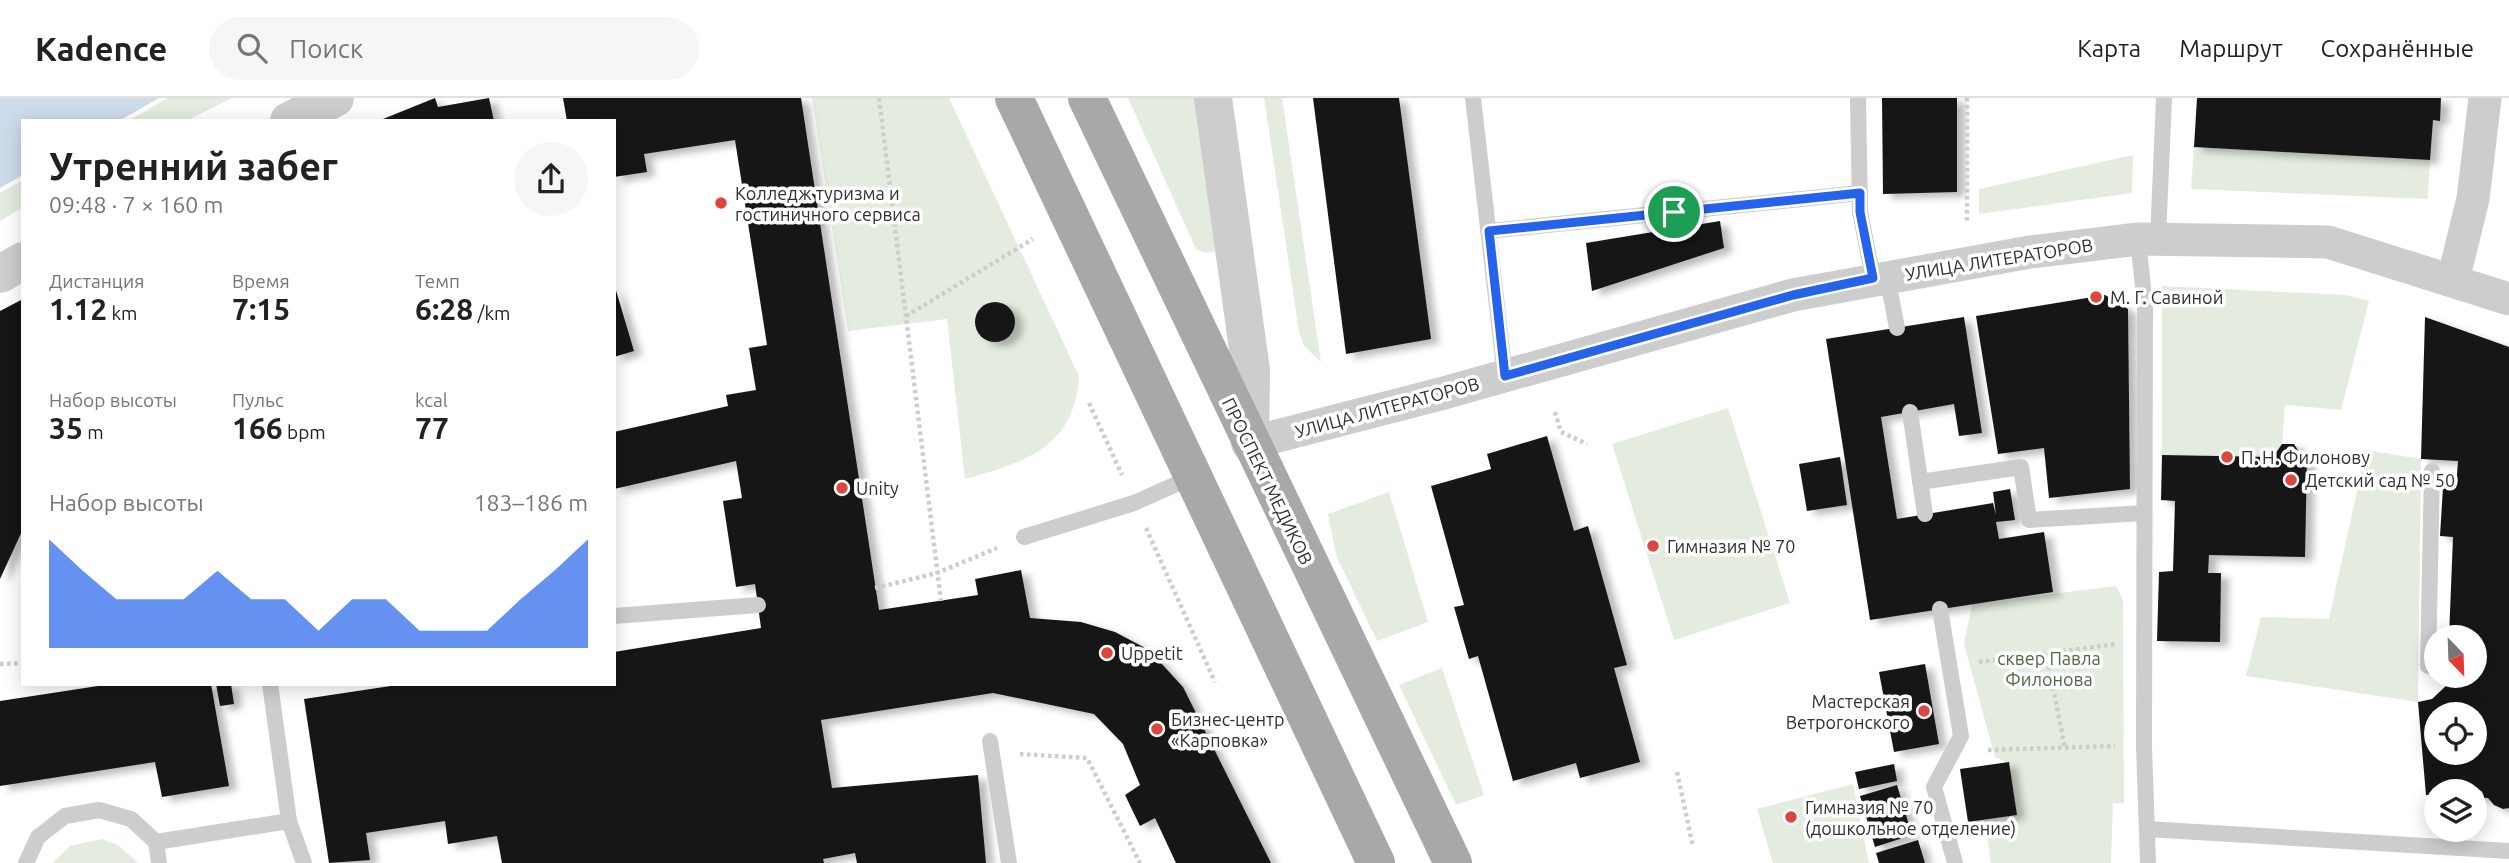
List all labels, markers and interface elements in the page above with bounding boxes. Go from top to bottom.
search box [209,17,699,80]
icon: search [233,29,271,67]
text: Kadence [35,30,167,67]
text: Поиск [289,34,363,63]
text: Карта [2077,35,2141,62]
text: Маршрут [2179,35,2283,62]
text: Сохранённые [2321,35,2474,62]
button: share [514,142,588,216]
text: Утренний забег [49,145,338,187]
pin [1644,182,1704,242]
place label: Колледж туризма и гостиничного сервиса [735,183,921,224]
text: 09:48 · 7 × 160 m [49,192,223,217]
icon: arrive [1655,193,1693,231]
marker: Колледж туризма и гостиничного сервиса [713,195,729,211]
street label: УЛИЦА ЛИТЕРАТОРОВ [1904,234,2094,284]
text: Дистанция [49,270,144,292]
text: Время [232,270,290,292]
text: Темп [415,270,460,292]
place label: М. Г. Савиной [2110,287,2223,307]
marker: М. Г. Савиной [2088,289,2104,305]
text: 1.12 [49,292,107,326]
text: 7:15 [232,292,290,326]
text: 6:28 [415,292,473,326]
text: km [107,302,137,324]
text: /km [473,302,511,324]
street label: УЛИЦА ЛИТЕРАТОРОВ [1293,373,1481,441]
text: Набор высоты [49,389,177,411]
text: Пульс [232,389,284,411]
text: kcal [415,389,448,411]
street label: ПРОСПЕКТ МЕДИКОВ [1219,394,1317,568]
text: 35 [49,411,83,445]
text: 166 [232,411,283,445]
text: 77 [415,411,449,445]
text: m [83,421,104,443]
text: bpm [283,421,326,443]
place label: П. Н. Филонову [2241,447,2370,467]
marker: П. Н. Филонову [2219,449,2235,465]
place label: Детский сад № 50 [2305,470,2455,490]
marker: Детский сад № 50 [2283,472,2299,488]
place label: Unity [856,478,899,498]
marker: Unity [834,480,850,496]
text: Набор высоты [49,490,204,515]
text: 183–186 m [474,490,588,515]
place label: Гимназия № 70 [1667,536,1795,556]
marker: Гимназия № 70 [1645,538,1661,554]
north arrow [2424,625,2487,688]
map controls [2424,625,2487,842]
place label: Uppetit [1121,643,1183,663]
marker: Uppetit [1099,645,1115,661]
park label: сквер Павла Филонова [1997,648,2101,689]
place label: Мастерская Ветрогонского [1786,691,1910,732]
button: locate [2424,702,2487,765]
marker: Мастерская Ветрогонского [1916,703,1932,719]
place label: Бизнес-центр «Карповка» [1171,709,1284,750]
marker: Бизнес-центр «Карповка» [1149,721,1165,737]
button: layers [2424,779,2487,842]
place label: Гимназия № 70 (дошкольное отделение) [1805,797,2016,839]
marker: Гимназия № 70 (дошкольное отделение) [1783,809,1799,825]

